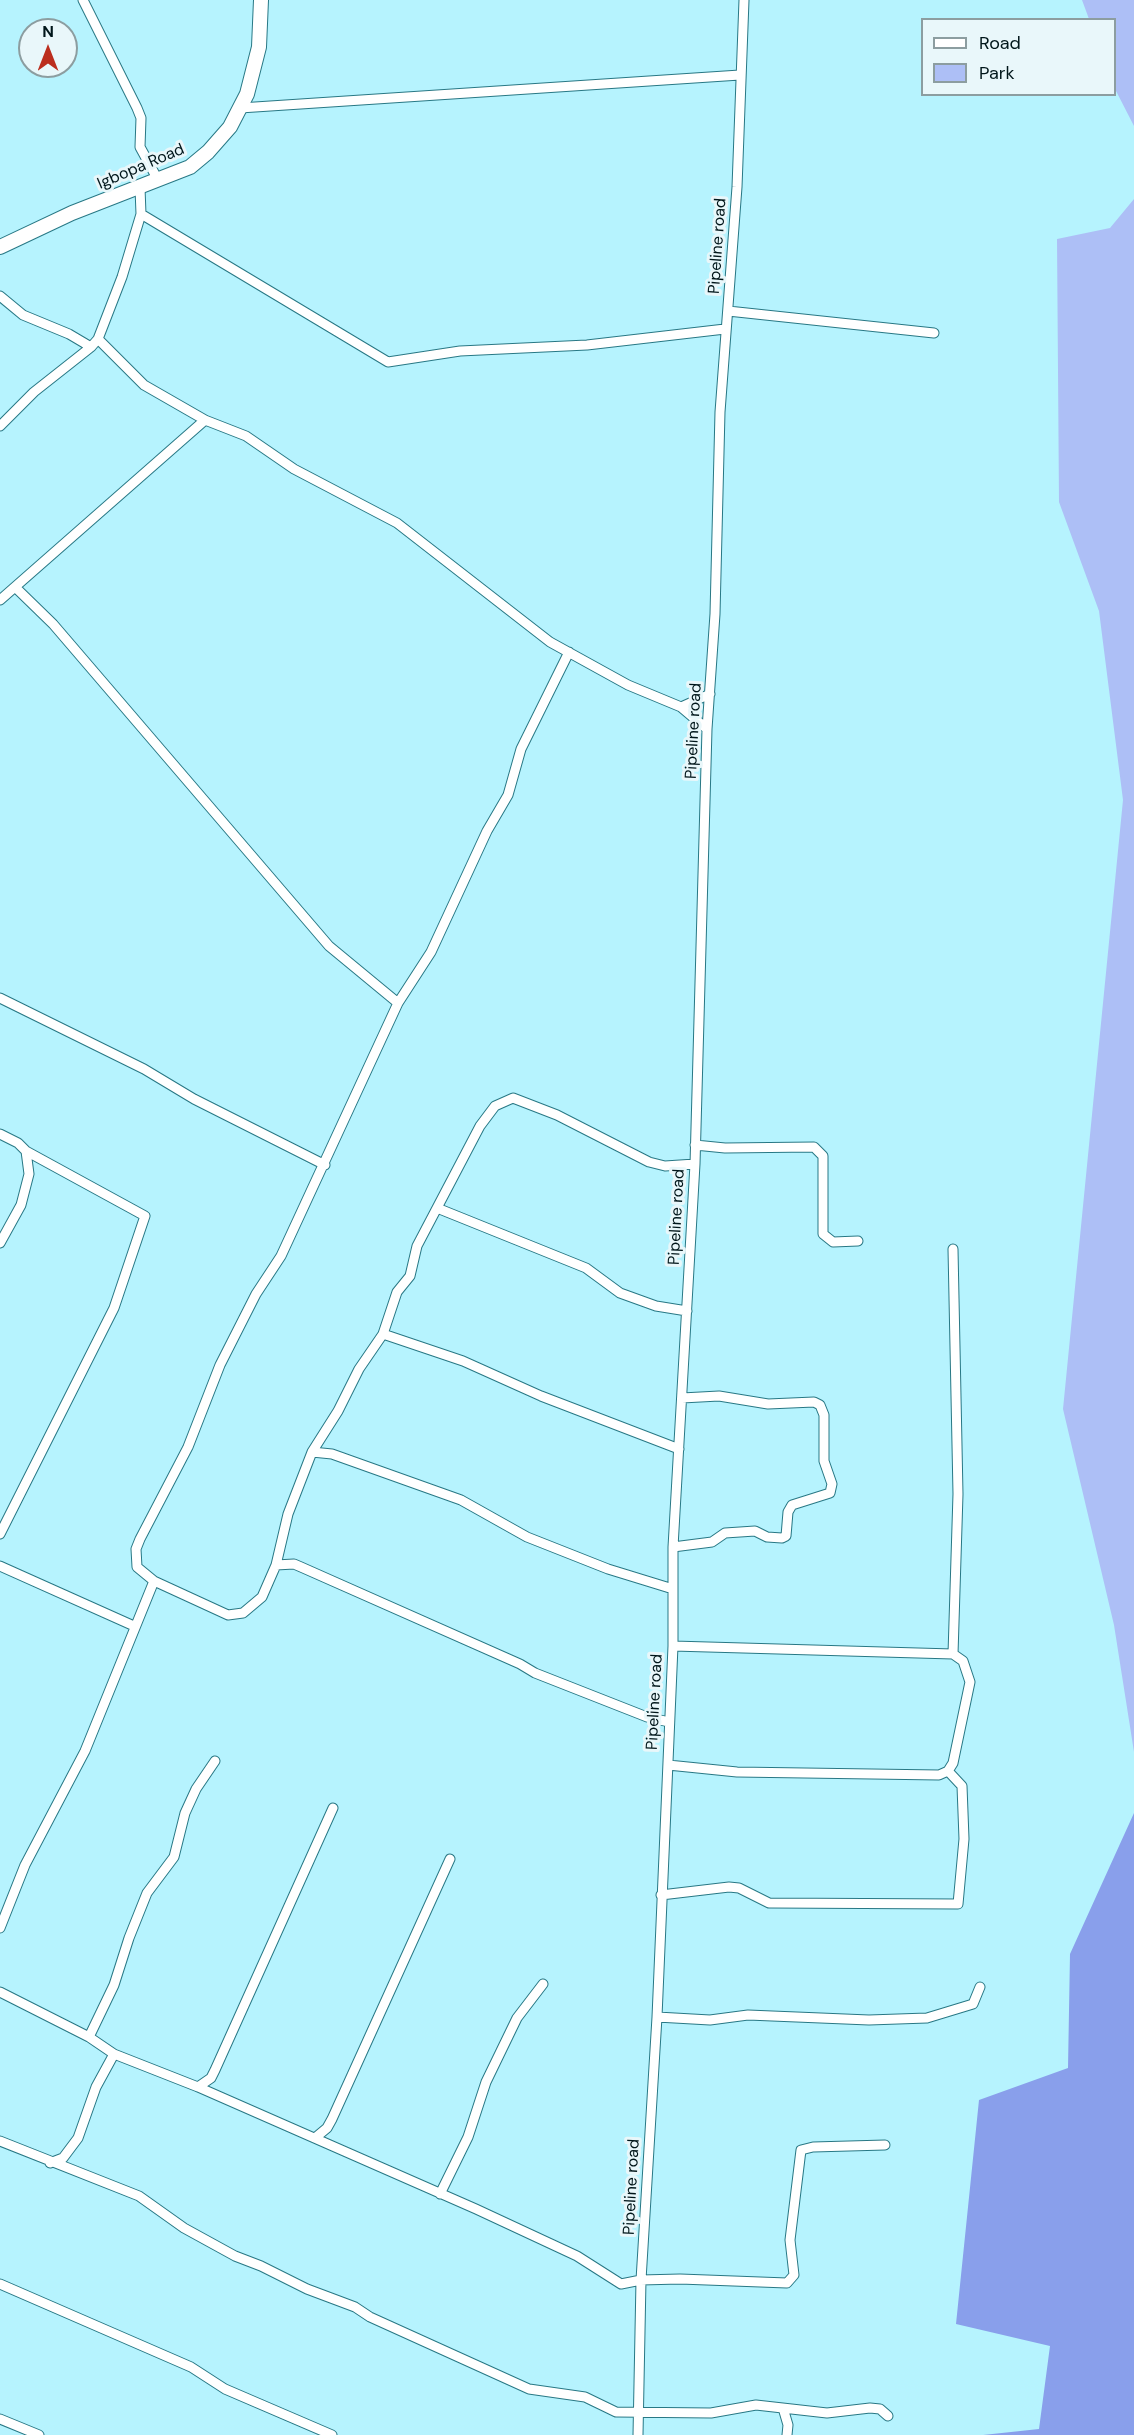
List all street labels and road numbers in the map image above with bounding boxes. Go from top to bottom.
street label: Igbopa Road [95,140,187,194]
street label: Pipeline road [705,197,731,295]
street label: Pipeline road [682,683,706,779]
street label: Pipeline road [665,1169,689,1265]
street label: Pipeline road [643,1654,667,1750]
street label: Pipeline road [620,2139,644,2235]

